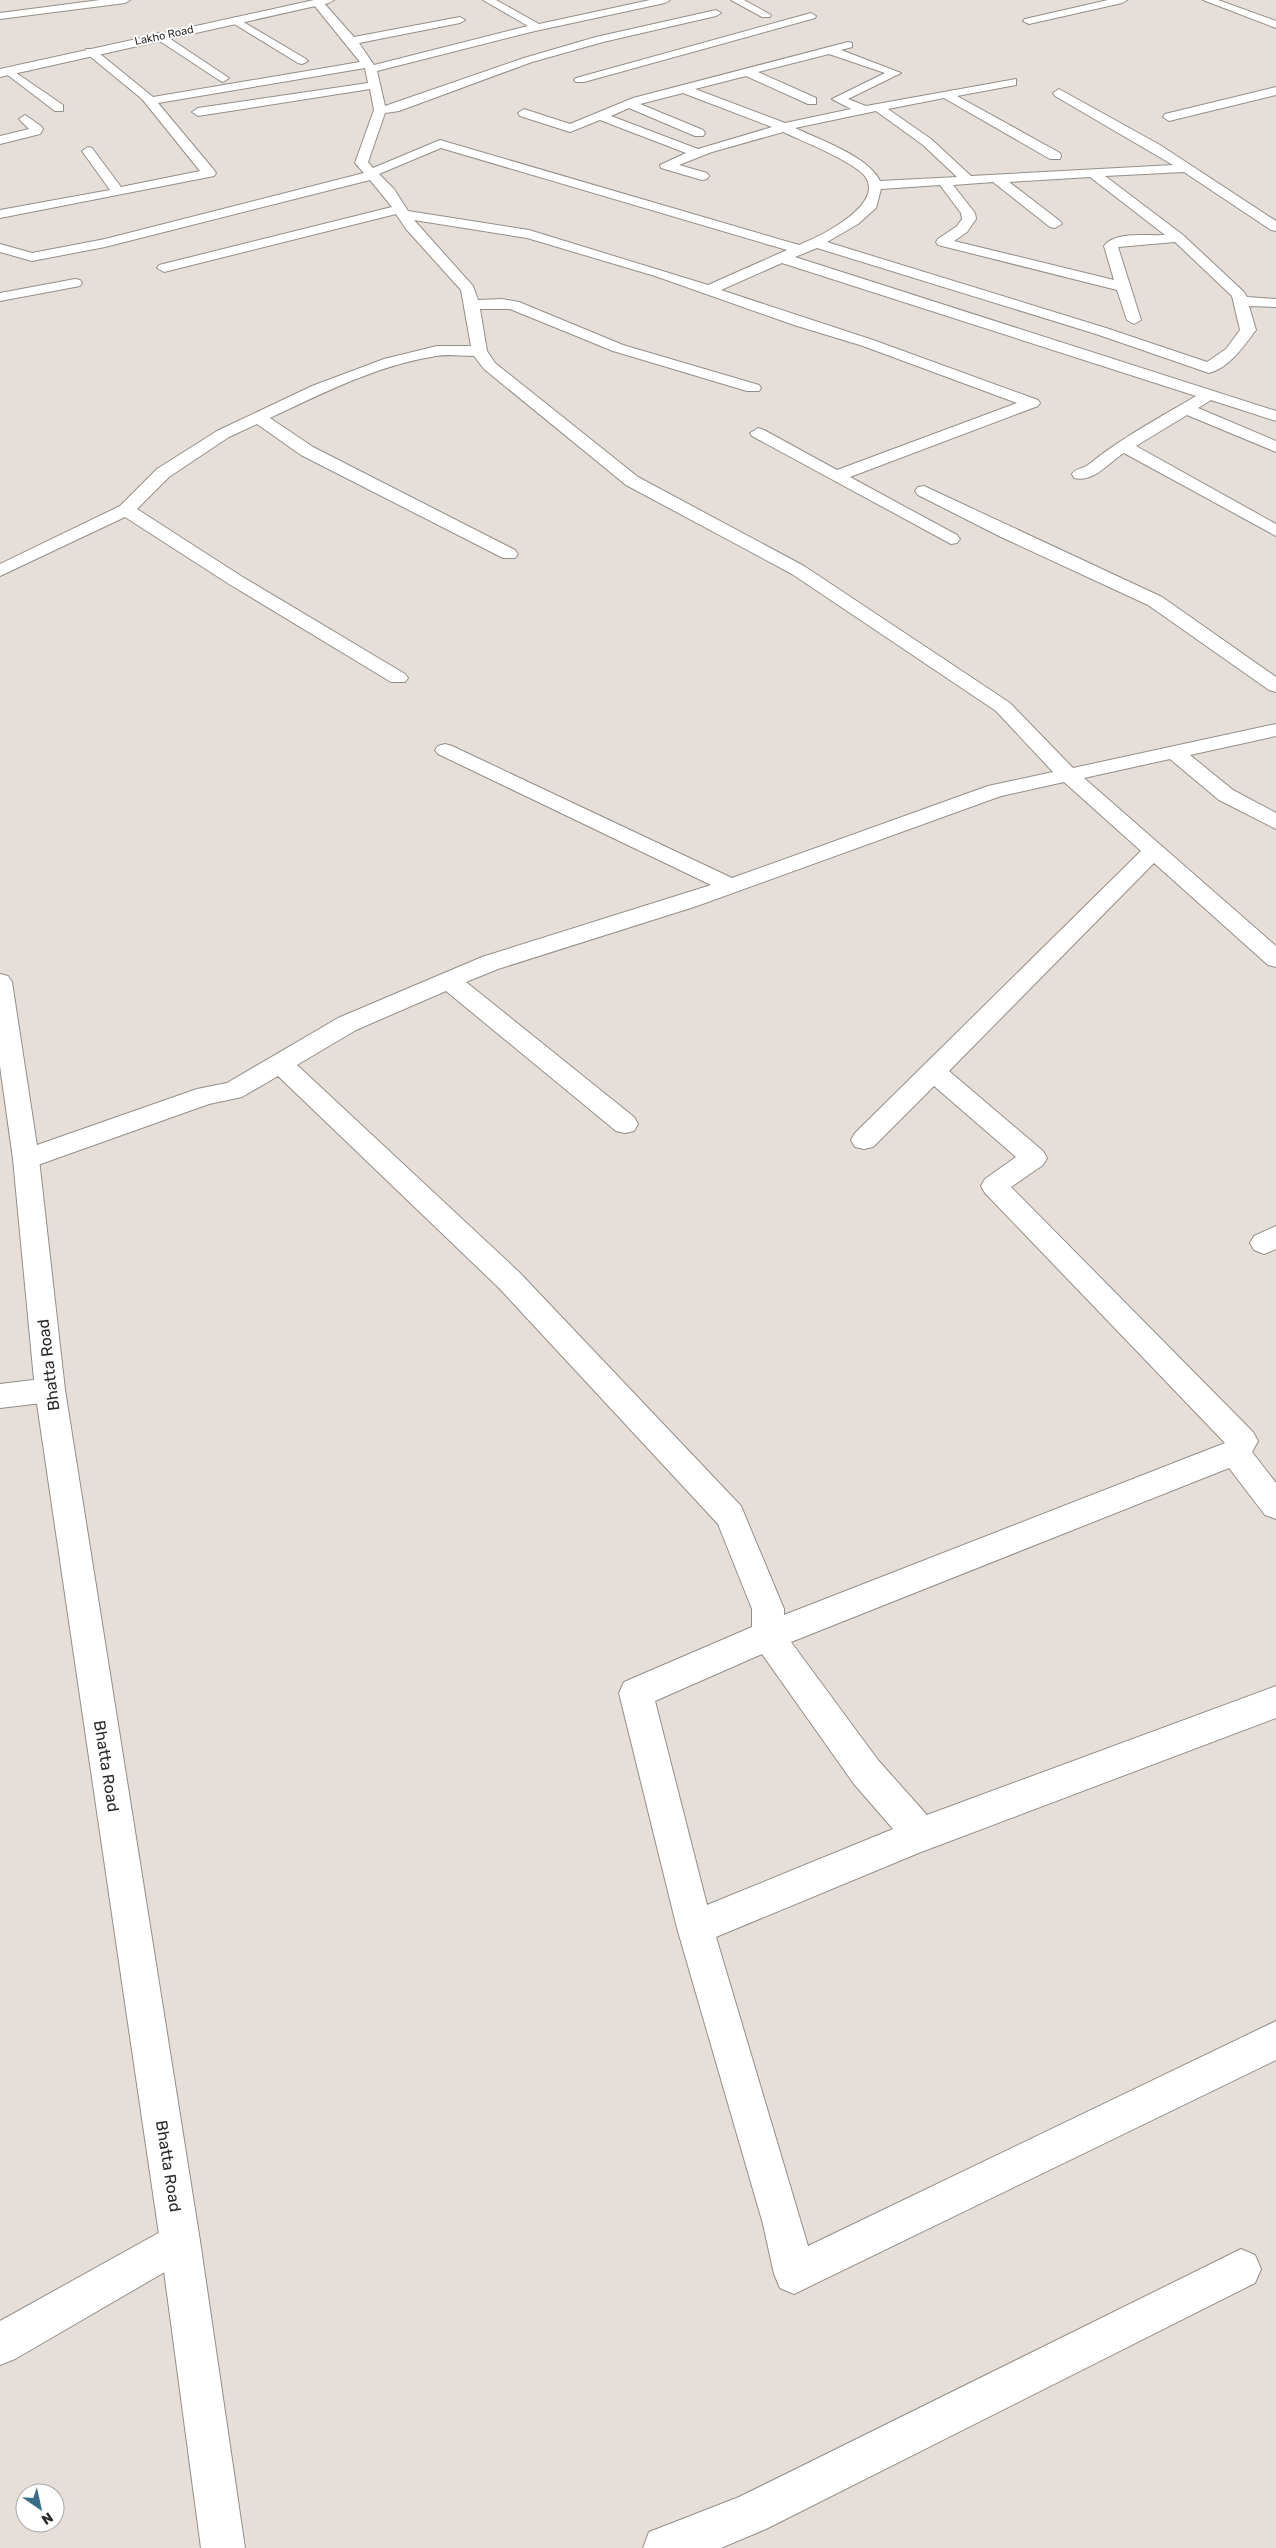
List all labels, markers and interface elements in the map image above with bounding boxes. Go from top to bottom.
street label: Lakho Road [134,23,195,48]
street label: Bhatta Road [33,1318,64,1412]
street label: Bhatta Road [90,1719,123,1813]
street label: Bhatta Road [152,2119,185,2213]
north arrow [15,2483,65,2533]
text: N [38,2508,56,2528]

